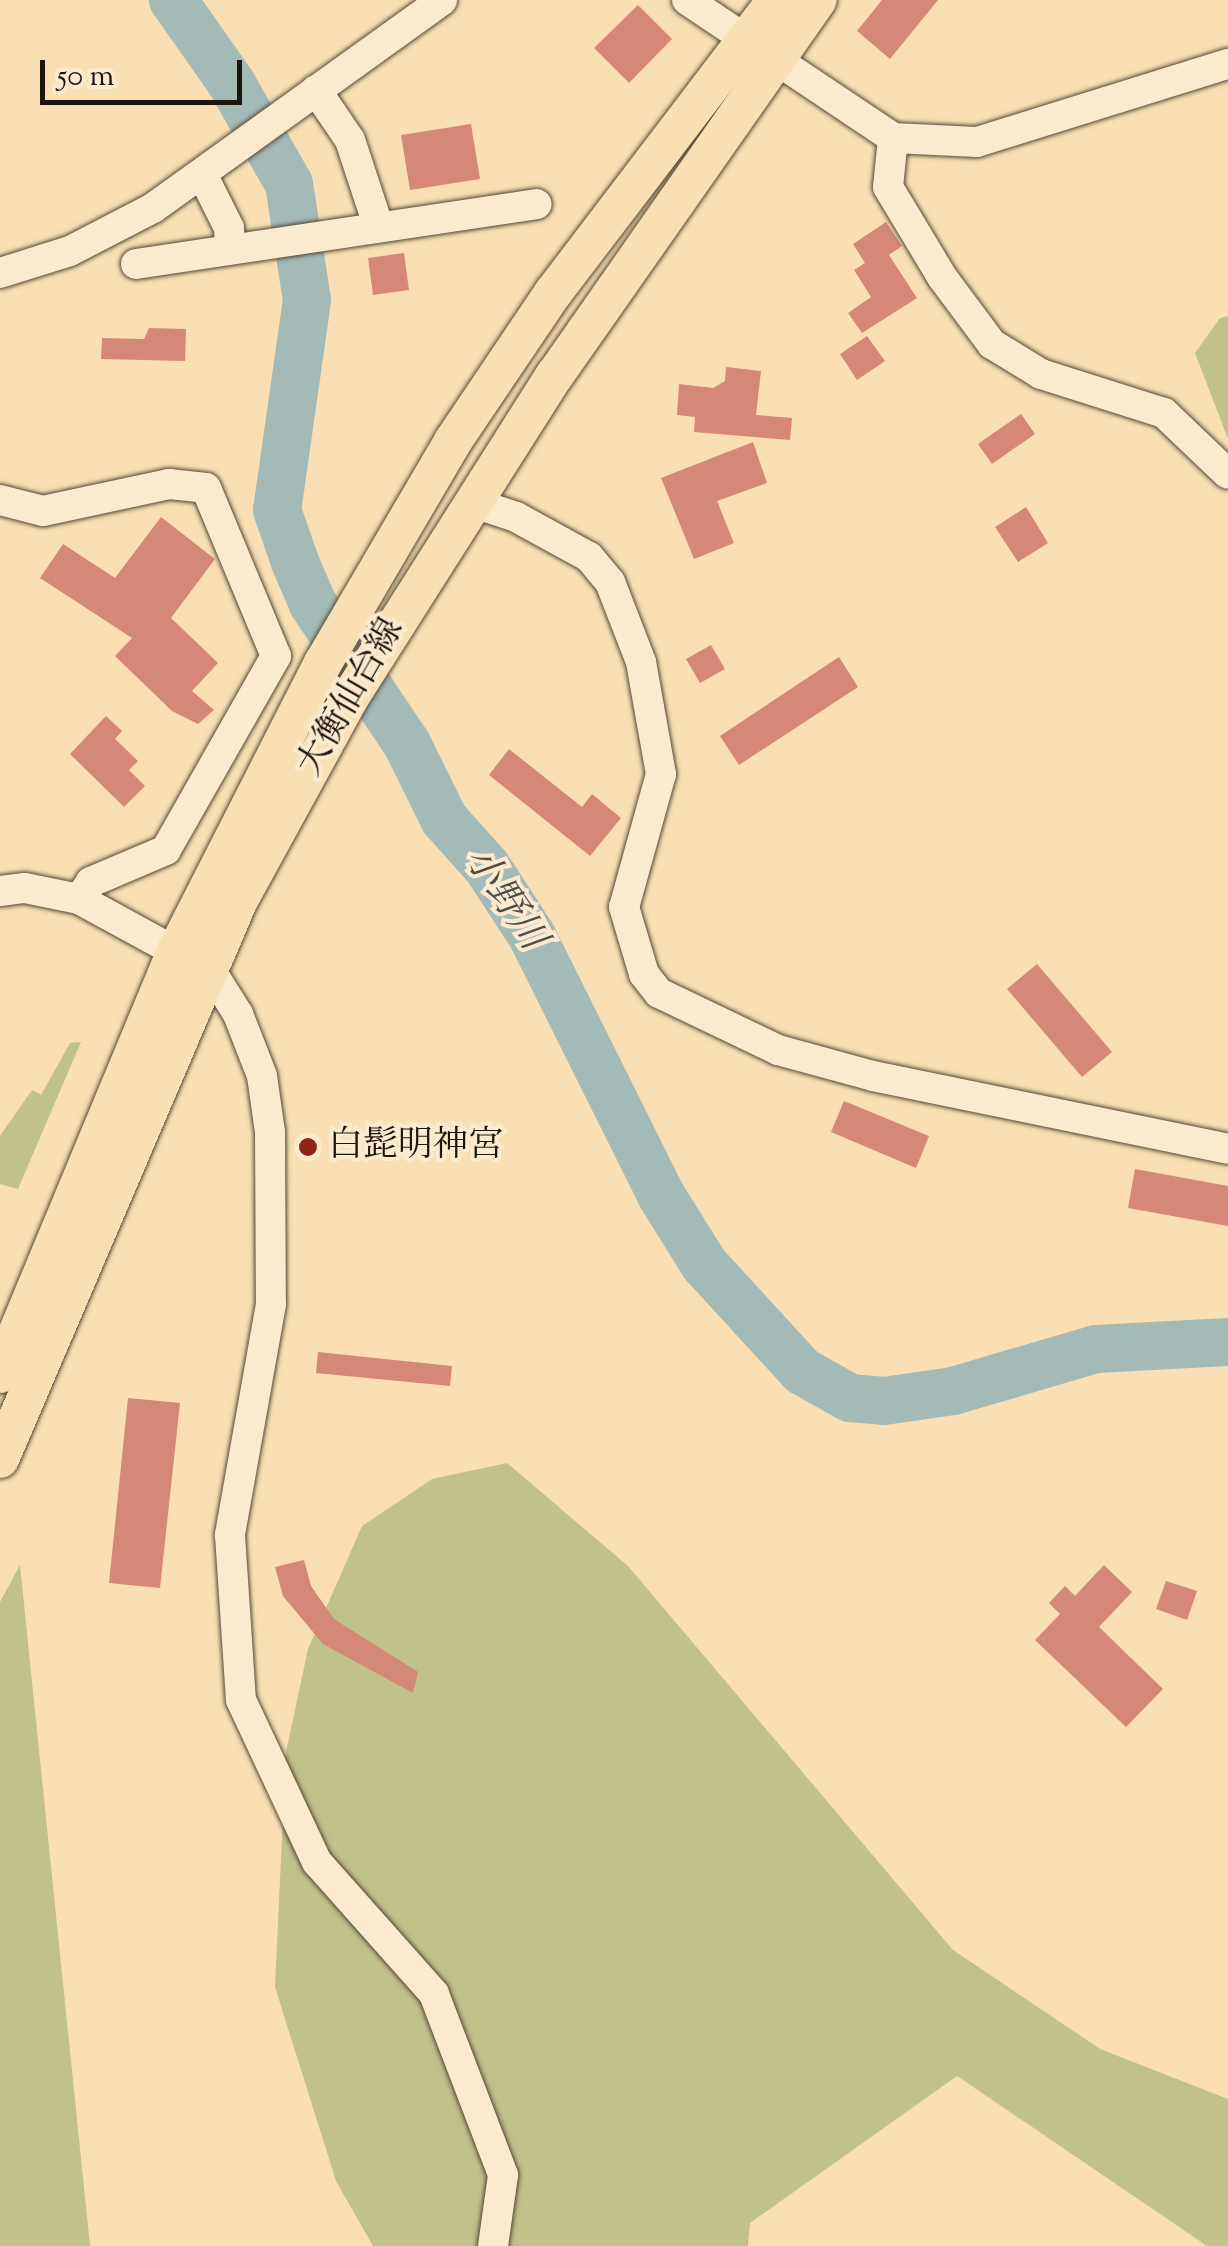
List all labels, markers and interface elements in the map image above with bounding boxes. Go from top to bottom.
scale bar [45,40,248,102]
text: 50 m [57,56,114,99]
street label: 大衡仙台線 [290,612,414,784]
water label: 小野川 [452,840,554,960]
place label: 白髭明神宮 [328,1126,503,1168]
marker: 白髭明神宮 [297,1136,319,1158]

